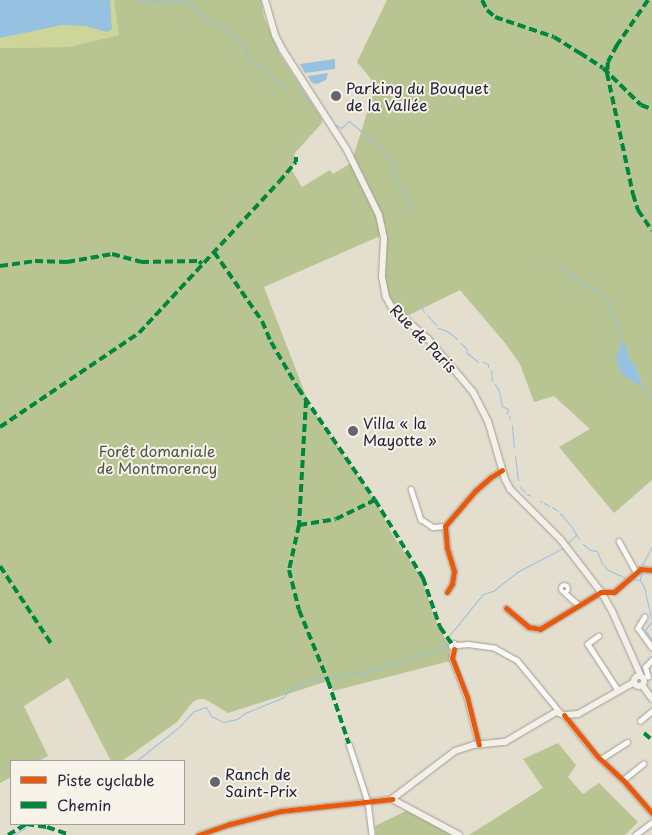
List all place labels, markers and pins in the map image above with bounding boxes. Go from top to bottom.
place label: Parking du Bouquet de la Vallée [346,78,489,113]
marker: Parking du Bouquet de la Vallée [330,90,342,102]
place label: Villa « la Mayotte » [363,413,437,448]
marker: Villa « la Mayotte » [347,425,359,437]
place label: Ranch de Saint-Prix [225,764,297,799]
marker: Ranch de Saint-Prix [209,776,221,788]

